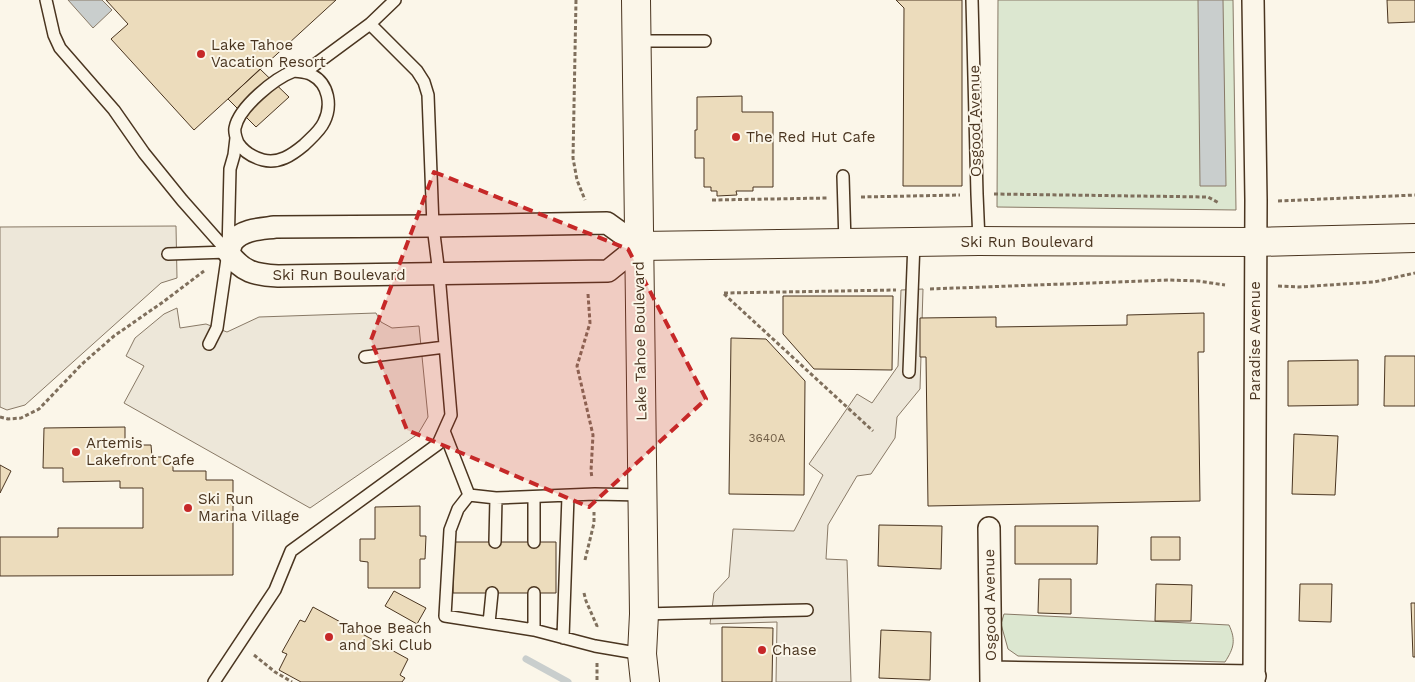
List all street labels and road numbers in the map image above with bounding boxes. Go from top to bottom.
street label: Osgood Avenue [965,65,985,177]
street label: Ski Run Boulevard [960,233,1094,251]
street label: Lake Tahoe Boulevard [630,261,650,421]
street label: Ski Run Boulevard [272,266,406,284]
street label: Paradise Avenue [1246,281,1264,401]
street label: Osgood Avenue [980,549,1000,661]

